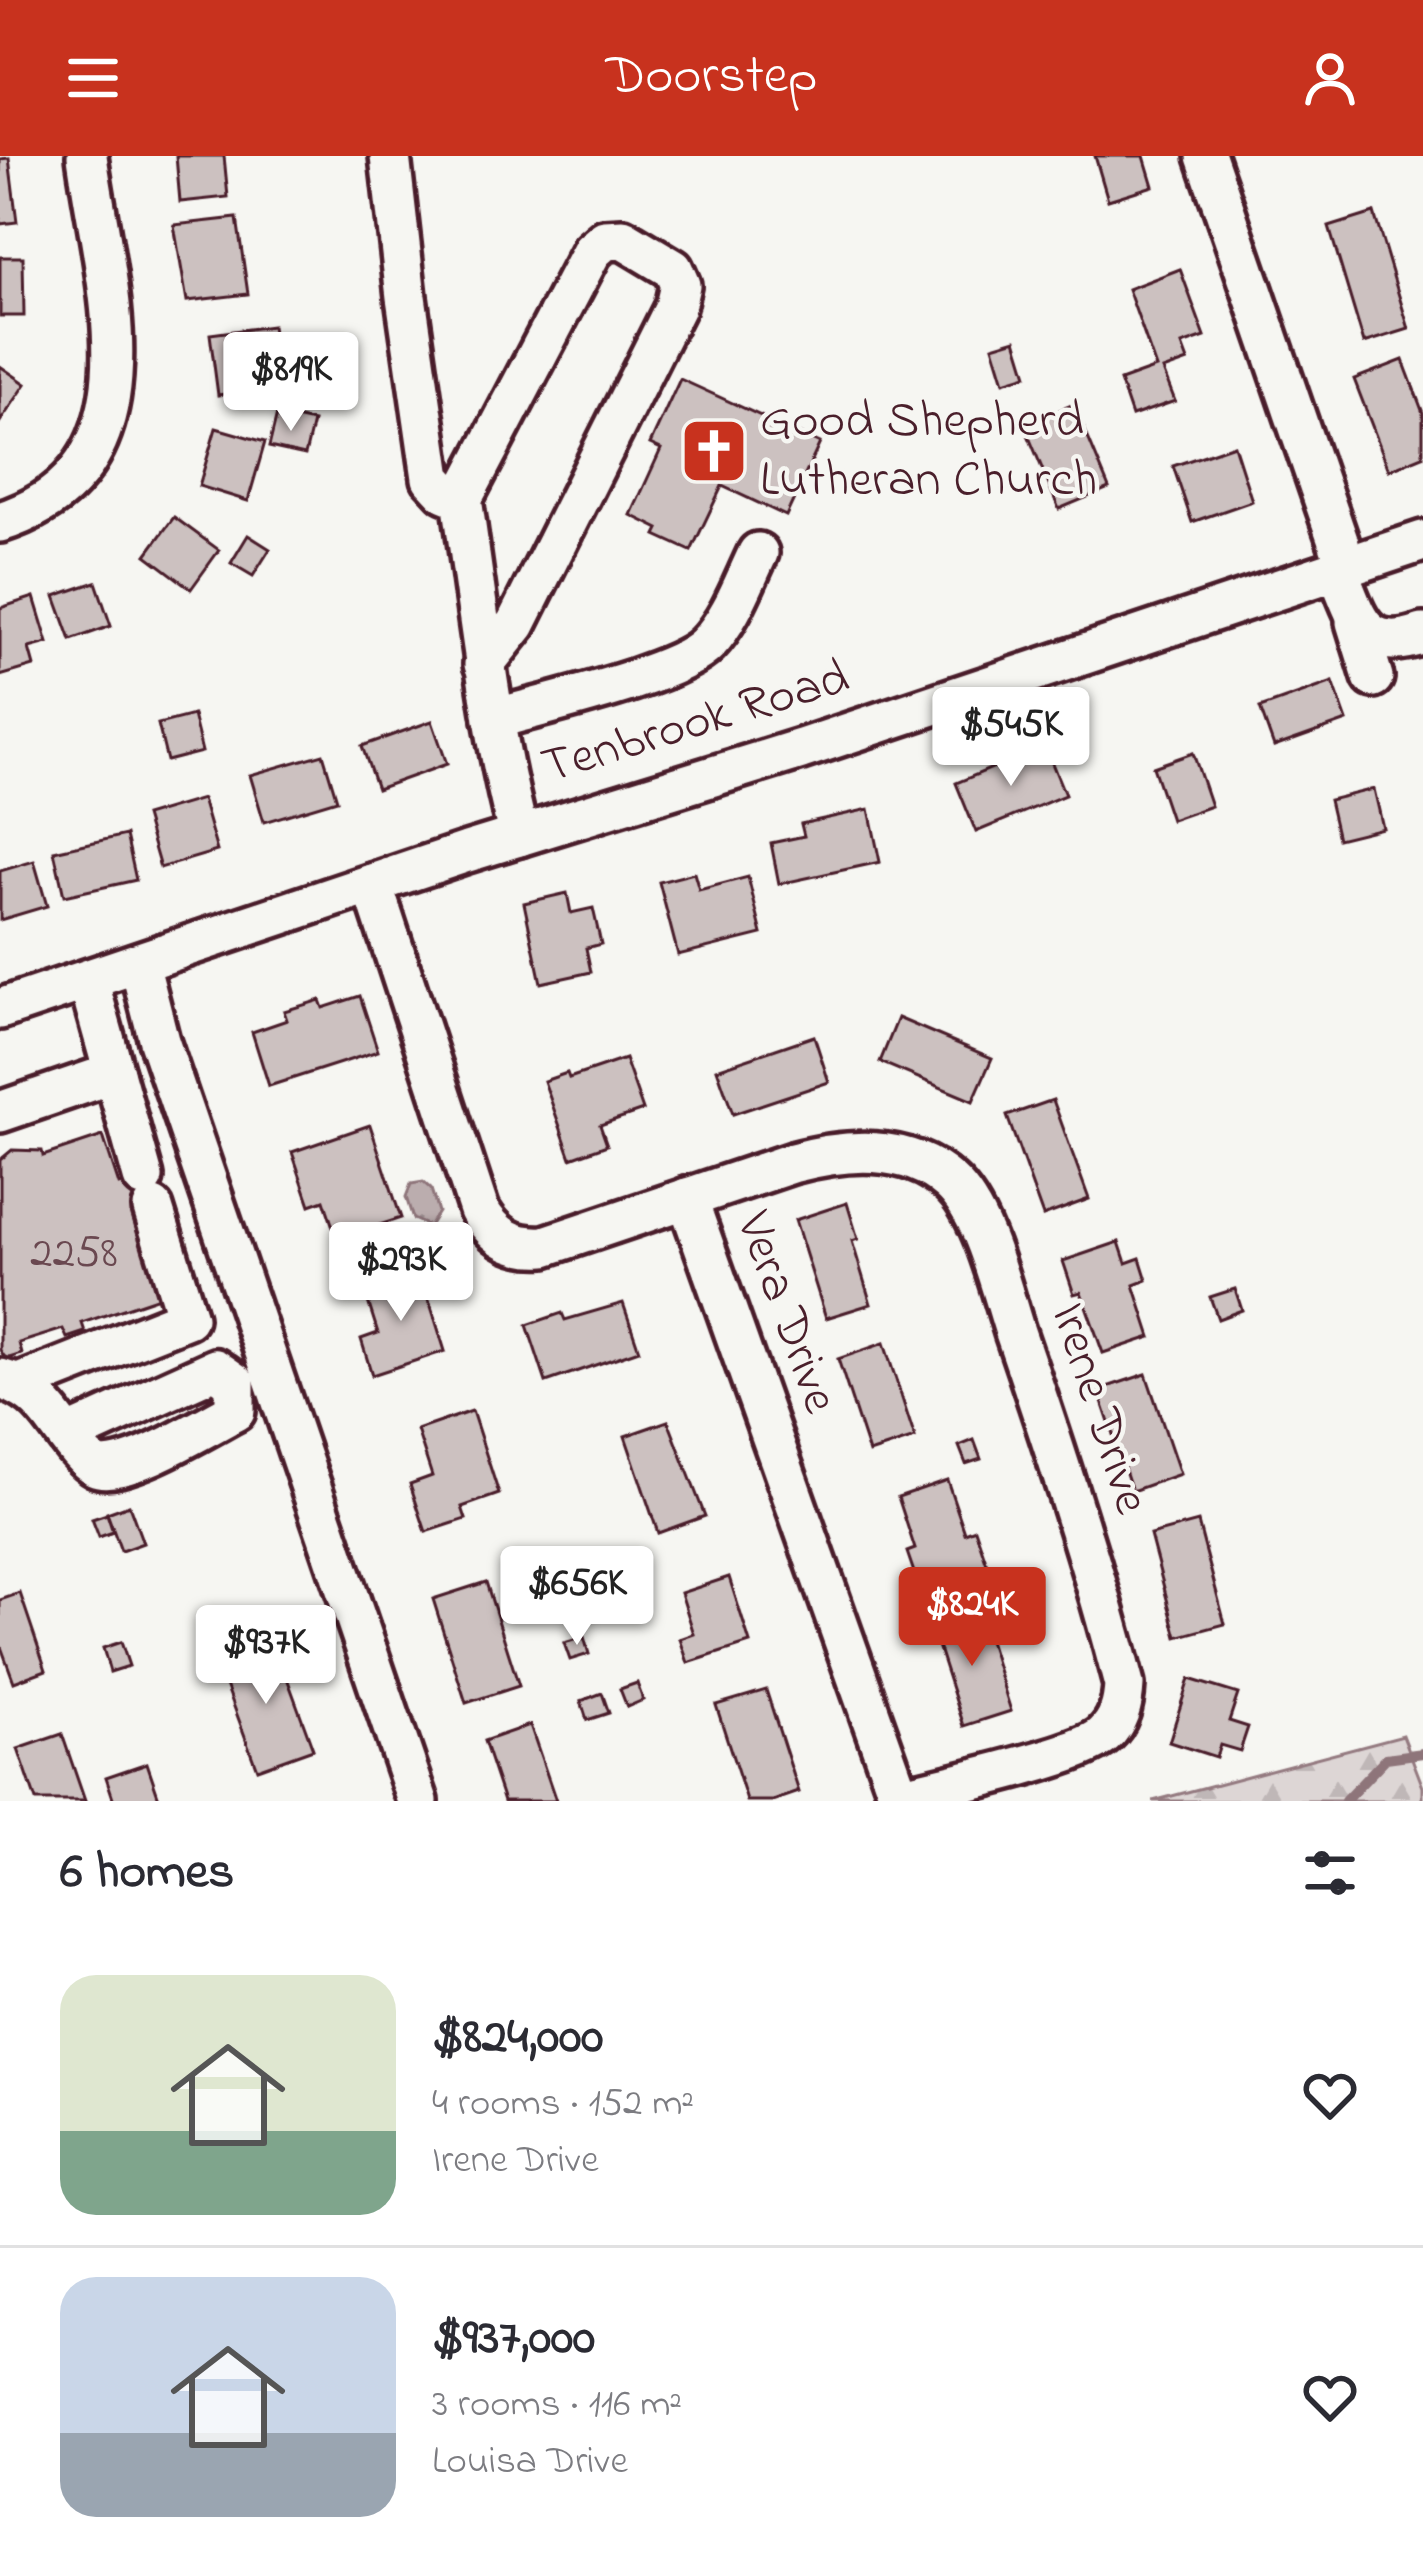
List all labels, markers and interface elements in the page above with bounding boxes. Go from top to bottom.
text: Doorstep [606,39,817,117]
icon: menu [60,45,126,111]
icon: person [1297,45,1363,111]
pin: $819K [207,332,375,434]
text: $819K [250,342,332,399]
place label: Good Shepherd Lutheran Church [760,385,1097,519]
church icon: Good Shepherd Lutheran Church [679,416,749,486]
street label: Tenbrook Road [533,642,859,806]
pin: $545K [927,687,1095,789]
text: $545K [959,697,1063,754]
street label: Vera Drive [714,1201,856,1424]
house number: 2258 [30,1222,118,1288]
pin: $293K [317,1222,485,1324]
text: $293K [356,1232,446,1289]
street label: Irene Drive [1029,1294,1167,1524]
pin: $656K [493,1546,661,1648]
text: $656K [527,1556,627,1613]
pin: $824K [888,1567,1056,1669]
text: $824K [926,1577,1018,1634]
pin: $937K [182,1605,350,1707]
text: $937K [223,1615,309,1672]
text: 6 homes [60,1836,234,1911]
icon: filters [1297,1840,1363,1906]
text: $824,000 [432,2001,603,2076]
icon: home [156,2023,300,2167]
icon: heart [1297,2062,1363,2128]
text: 4 rooms · 152 m² [432,2076,694,2133]
text: Irene Drive [432,2133,599,2190]
text: $937,000 [432,2302,595,2377]
icon: home [156,2325,300,2469]
icon: heart [1297,2364,1363,2430]
text: 3 rooms · 116 m² [432,2377,682,2434]
text: Louisa Drive [432,2434,628,2491]

